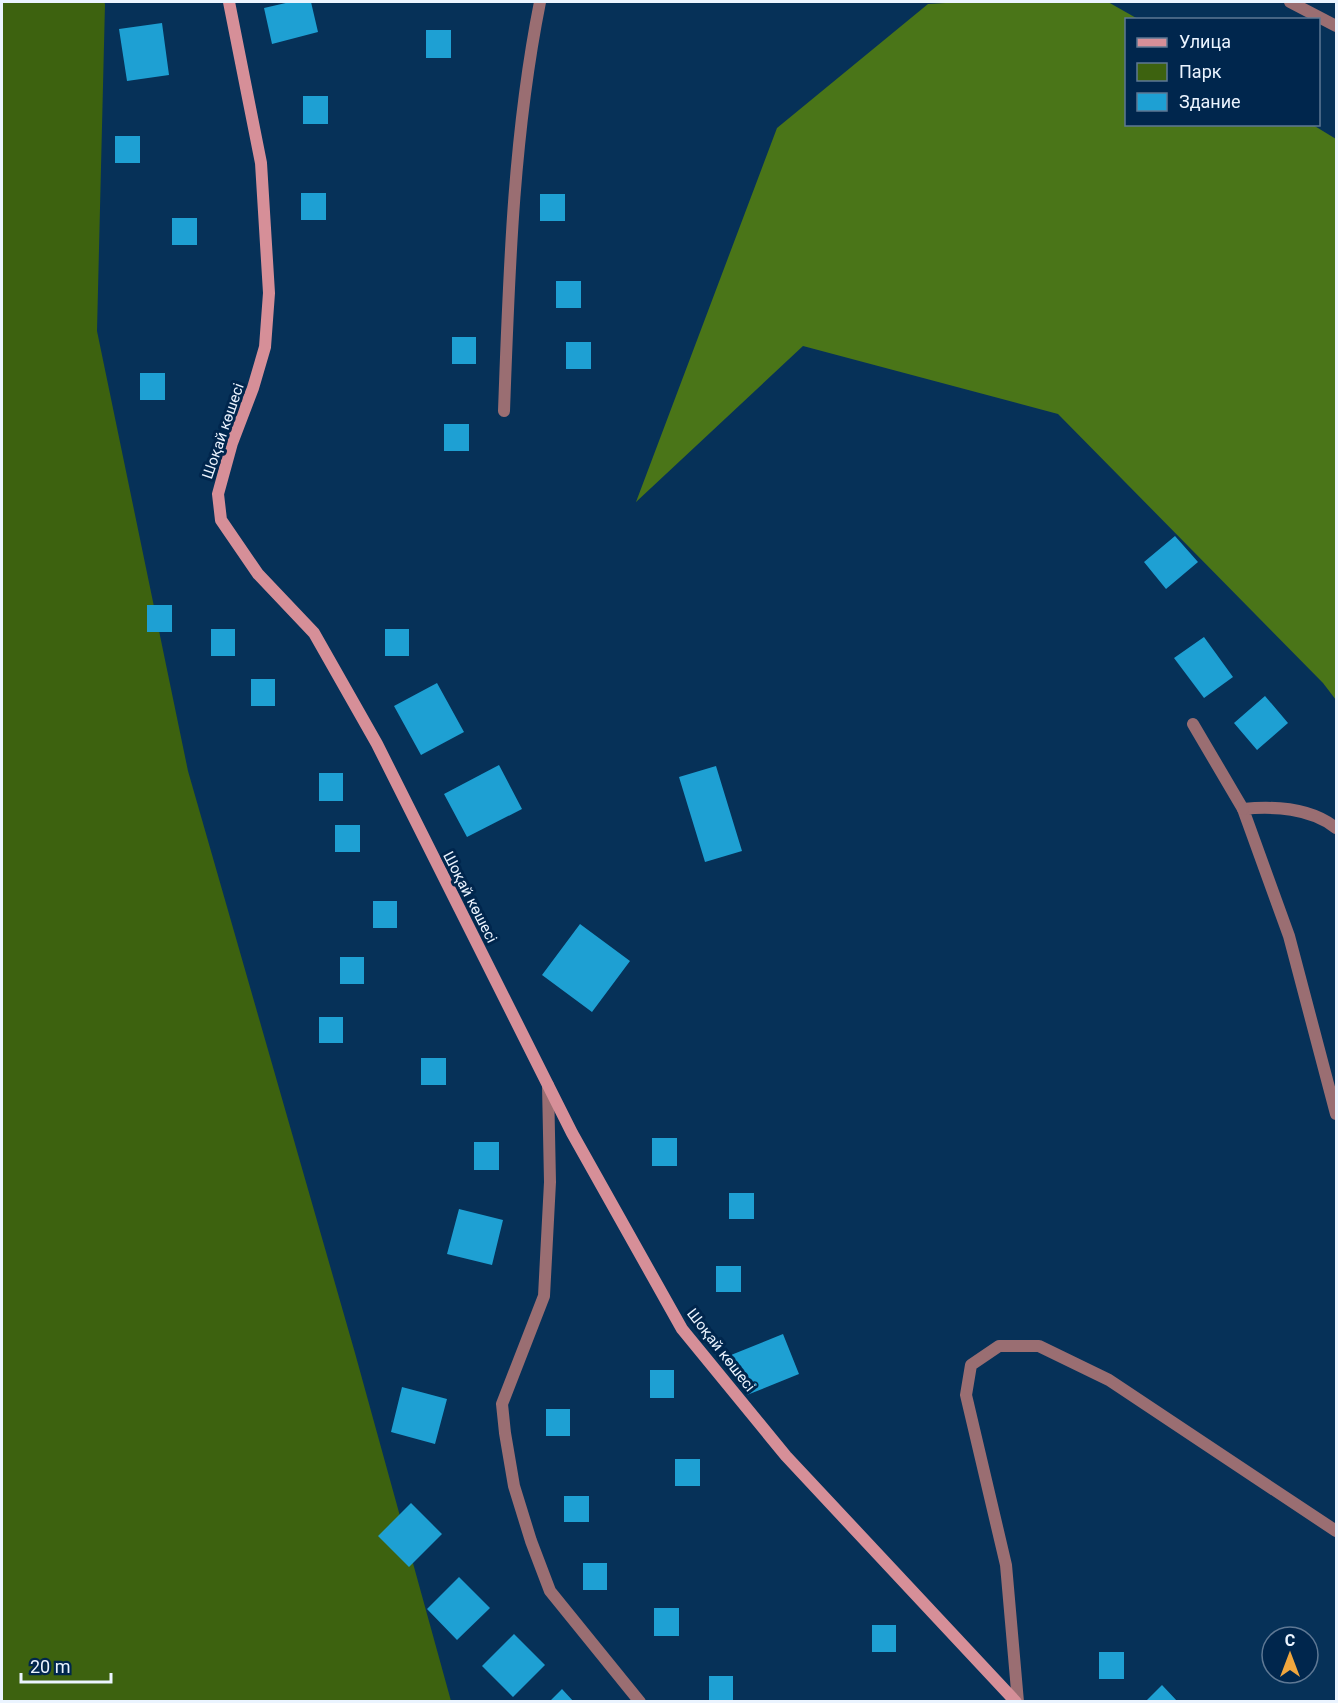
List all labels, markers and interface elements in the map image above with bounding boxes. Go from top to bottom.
legend [1125,18,1320,126]
text: Улица [1179,31,1231,52]
text: Парк [1179,61,1222,82]
text: Здание [1179,91,1241,112]
street label: Шоқай көшесі [198,381,248,481]
street label: Шоқай көшесі [439,848,501,946]
street label: Шоқай көшесі [683,1305,759,1395]
north arrow [1260,1625,1320,1685]
text: С [1285,1631,1295,1650]
scale bar [21,1646,111,1684]
text: 20 m [30,1656,70,1677]

